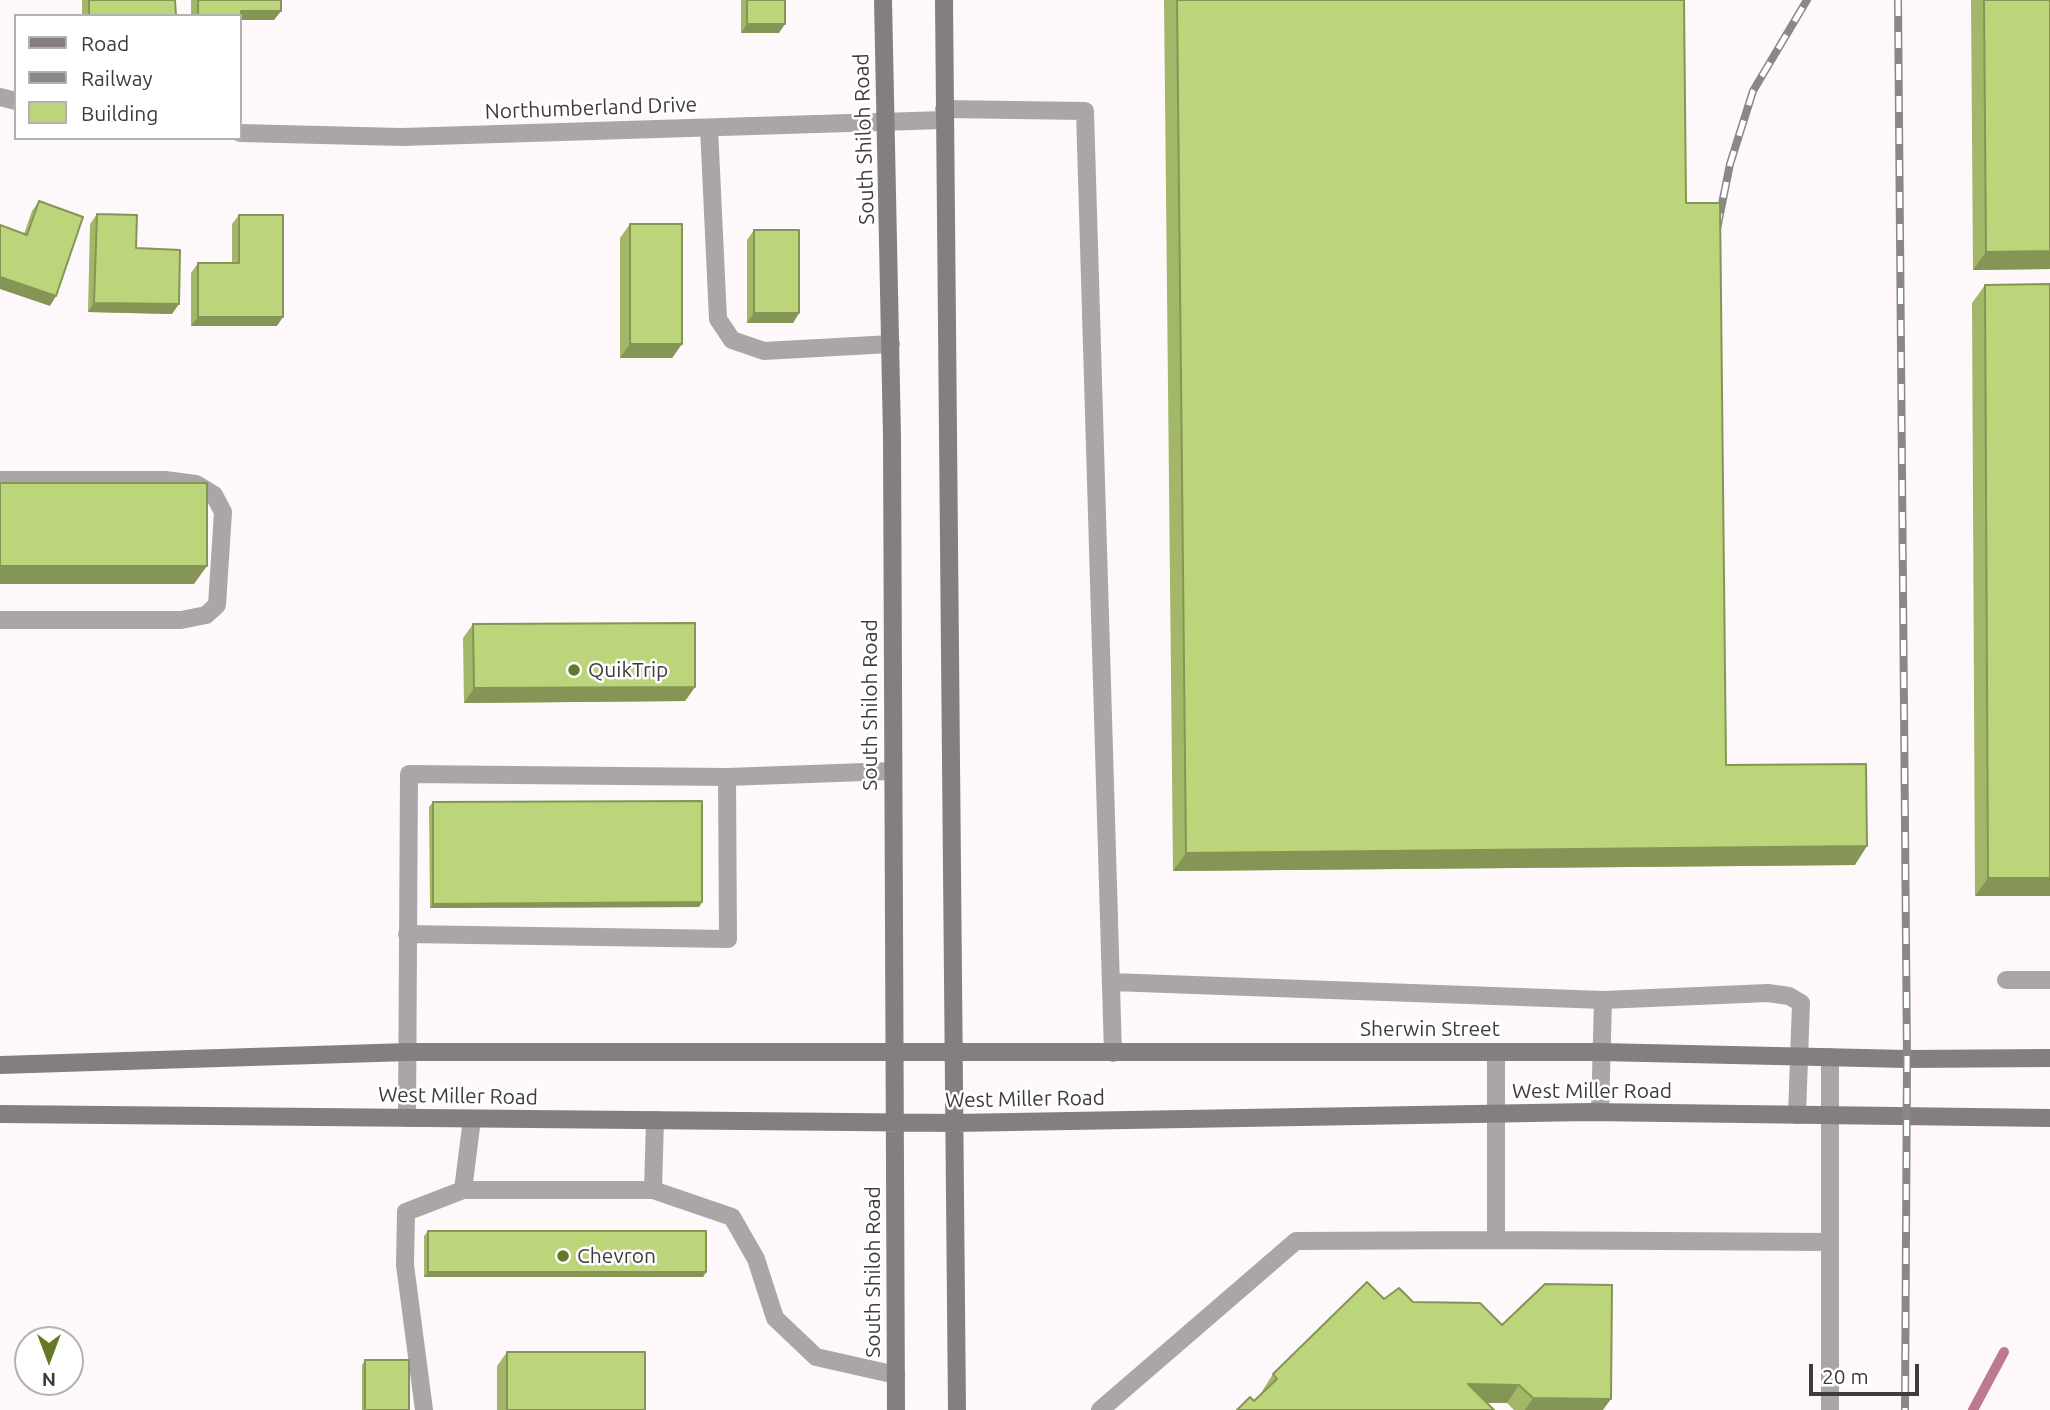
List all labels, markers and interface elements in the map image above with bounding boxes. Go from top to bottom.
legend [14,14,242,140]
text: Road [81,31,129,55]
street label: South Shiloh Road [848,53,880,225]
text: Railway [81,66,153,90]
street label: Northumberland Drive [484,92,698,124]
text: Building [81,101,158,125]
street label: South Shiloh Road [857,619,883,791]
place label: QuikTrip [588,657,668,683]
marker: QuikTrip [566,662,582,678]
street label: Sherwin Street [1360,1016,1500,1042]
street label: West Miller Road [1512,1078,1672,1104]
street label: West Miller Road [378,1082,538,1110]
street label: West Miller Road [945,1085,1105,1113]
street label: South Shiloh Road [860,1186,886,1358]
place label: Chevron [577,1243,656,1269]
marker: Chevron [555,1248,571,1264]
north arrow [14,1326,84,1396]
scale bar [1812,1350,1922,1394]
text: 20 m [1822,1364,1869,1388]
text: N [42,1369,56,1391]

